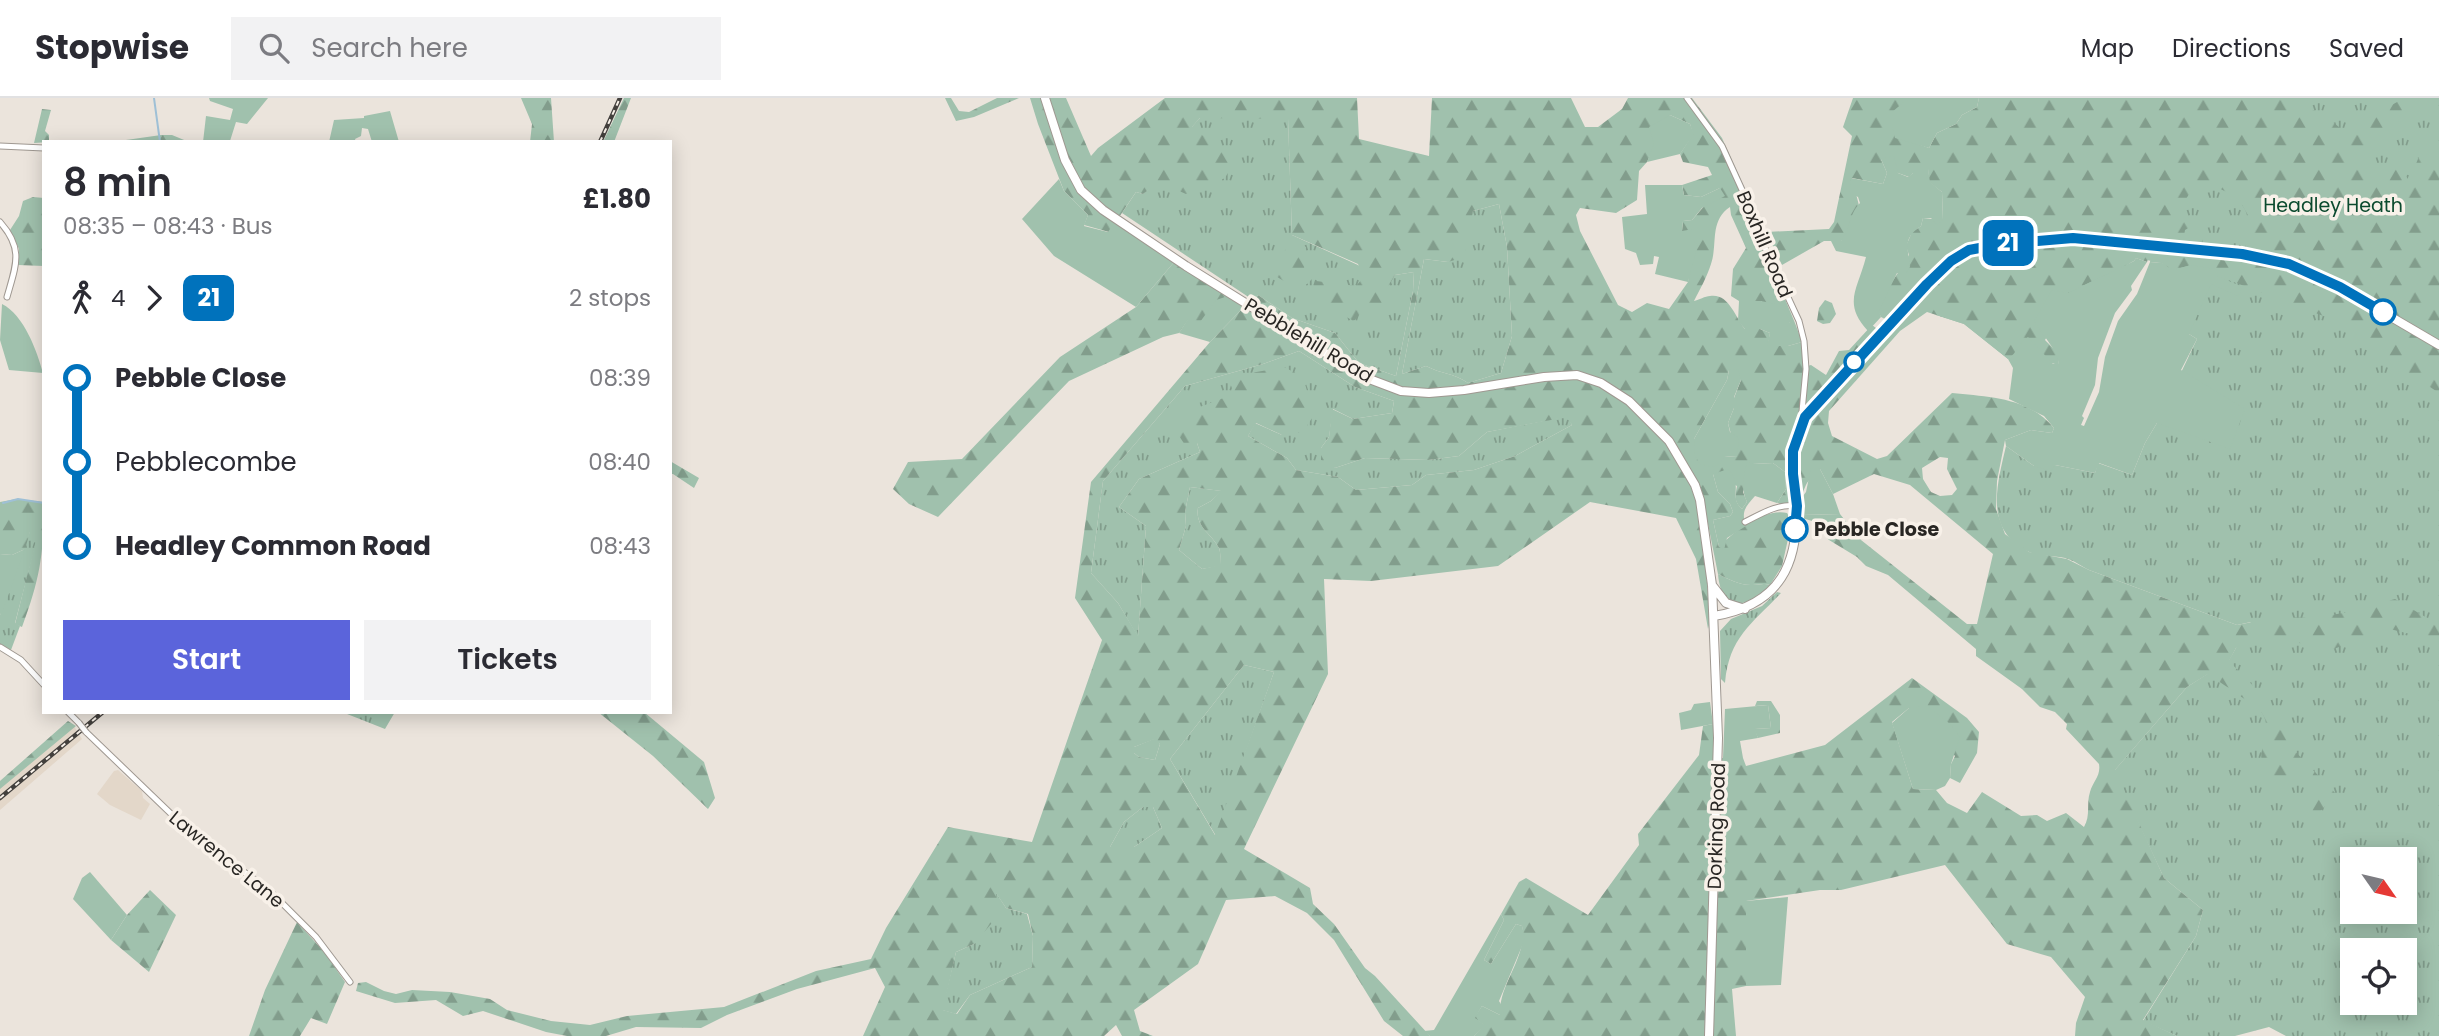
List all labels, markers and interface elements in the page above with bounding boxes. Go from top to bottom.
search box [231,17,721,80]
text: Stopwise [35,24,189,71]
icon: search [255,29,293,67]
text: Search here [311,30,468,66]
text: Map [2081,32,2134,65]
text: Directions [2172,32,2291,65]
text: Saved [2329,32,2404,65]
text: 8 min [63,156,172,209]
text: £1.80 [583,181,651,217]
street label: Boxhill Road [1730,187,1799,302]
park label: Headley Heath [2263,192,2403,219]
text: 08:35 – 08:43 · Bus [63,210,273,242]
line badge: 21 [1976,220,2039,266]
text: 21 [1997,226,2019,259]
icon: walk [63,279,101,317]
icon: forward [135,279,173,317]
text: 21 [197,281,220,314]
text: 4 [111,282,125,314]
text: 2 stops [569,282,651,314]
street label: Pebblehill Road [1239,291,1378,389]
unlabelled marker [2370,299,2396,325]
unlabelled marker [1844,352,1864,372]
text: Pebble Close [115,360,286,396]
text: 08:39 [589,362,651,394]
text: Pebblecombe [115,444,297,480]
text: 08:40 [588,446,651,478]
marker: Pebble Close [1782,516,1808,542]
place label: Pebble Close [1814,516,1939,543]
text: Headley Common Road [115,528,431,564]
text: 08:43 [589,530,651,562]
button: Start [63,620,350,700]
button: Tickets [364,620,651,700]
street label: Dorking Road [1701,762,1732,890]
street label: Lawrence Lane [163,805,290,914]
north arrow [2340,847,2417,924]
map controls [2340,847,2417,1015]
button: locate [2340,938,2417,1015]

